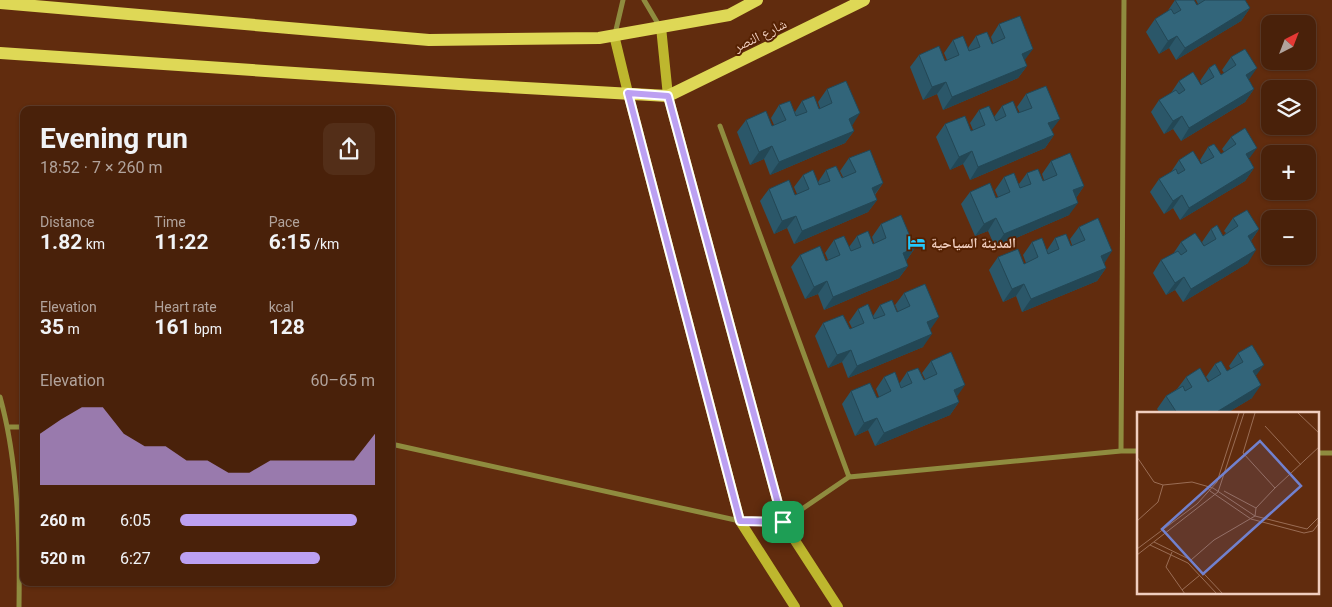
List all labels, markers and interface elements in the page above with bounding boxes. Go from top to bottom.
street label: شارع النصر [730,15,790,57]
north arrow [1261,15,1316,70]
map controls [1261,15,1316,265]
button: layers [1261,80,1316,135]
text: Evening run [40,122,188,155]
button: share [323,123,375,175]
button: + [1261,145,1316,200]
text: 18:52 · 7 × 260 m [40,158,162,177]
button: − [1261,210,1316,265]
text: Distance [40,214,95,230]
text: Time [154,214,186,230]
text: Pace [269,214,300,230]
text: 1.82 [40,230,82,254]
text: 11:22 [154,230,208,254]
text: 6:15 [269,230,311,254]
hotel icon: المدينة السياحية [907,233,927,253]
place label: المدينة السياحية [931,235,1016,251]
text: km [82,236,105,252]
text: /km [311,236,339,252]
text: Elevation [40,299,97,315]
text: Heart rate [154,299,217,315]
text: kcal [269,299,294,315]
text: 35 [40,315,64,339]
text: 161 [154,315,190,339]
text: 128 [269,315,305,339]
text: m [64,321,80,337]
text: bpm [190,321,222,337]
text: Elevation [40,371,105,390]
text: 60–65 m [311,371,375,390]
inset map [1137,412,1320,594]
pin [762,501,804,543]
icon: arrive [769,508,797,536]
text: 260 m [40,511,85,530]
text: 6:05 [120,511,151,530]
text: 520 m [40,549,85,568]
text: 6:27 [120,549,151,568]

